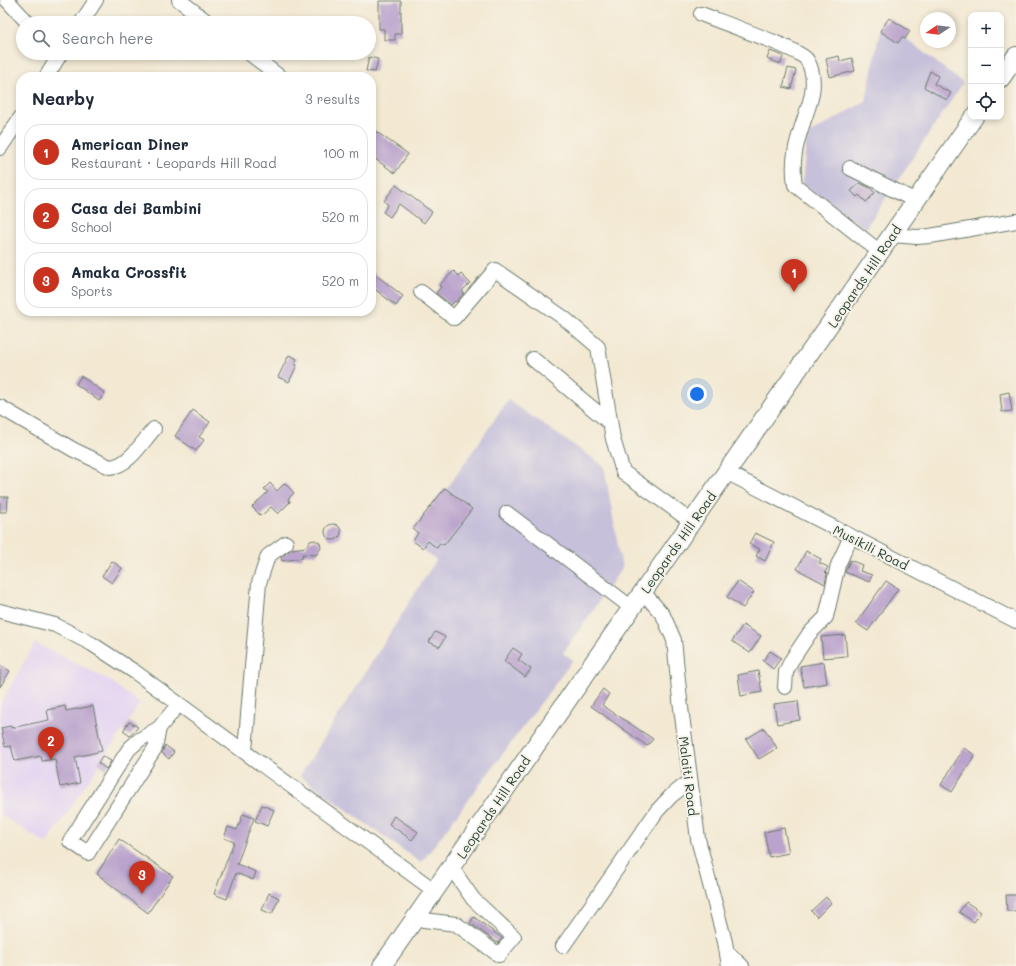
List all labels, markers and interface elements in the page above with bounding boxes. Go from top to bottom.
north arrow [920,12,956,48]
map controls [968,12,1004,120]
button: + [968,12,1004,48]
search box [16,16,376,60]
icon: search [30,27,52,49]
text: Search here [62,28,153,48]
button: − [968,48,1004,84]
button: locate [968,84,1004,120]
text: Nearby [32,87,94,109]
text: 3 results [305,90,360,107]
text: American Diner [71,134,189,154]
text: 1 [43,144,49,161]
text: 100 m [323,144,359,161]
text: Restaurant · Leopards Hill Road [71,154,276,171]
text: Casa dei Bambini [71,198,202,218]
text: 2 [42,208,50,225]
text: 520 m [322,208,359,225]
text: School [71,218,112,235]
street label: Leopards Hill Road [823,221,905,331]
pin: 1 [781,259,807,292]
text: Amaka Crossfit [71,262,187,282]
text: 3 [42,272,50,289]
text: 520 m [322,272,359,289]
text: Sports [71,282,113,299]
your location [687,384,707,404]
street label: Leopards Hill Road [637,488,719,596]
street label: Musikili Road [830,521,912,573]
pin: 2 [38,727,64,760]
street label: Malaiti Road [676,735,702,817]
street label: Leopards Hill Road [452,752,534,862]
pin: 3 [129,861,155,894]

